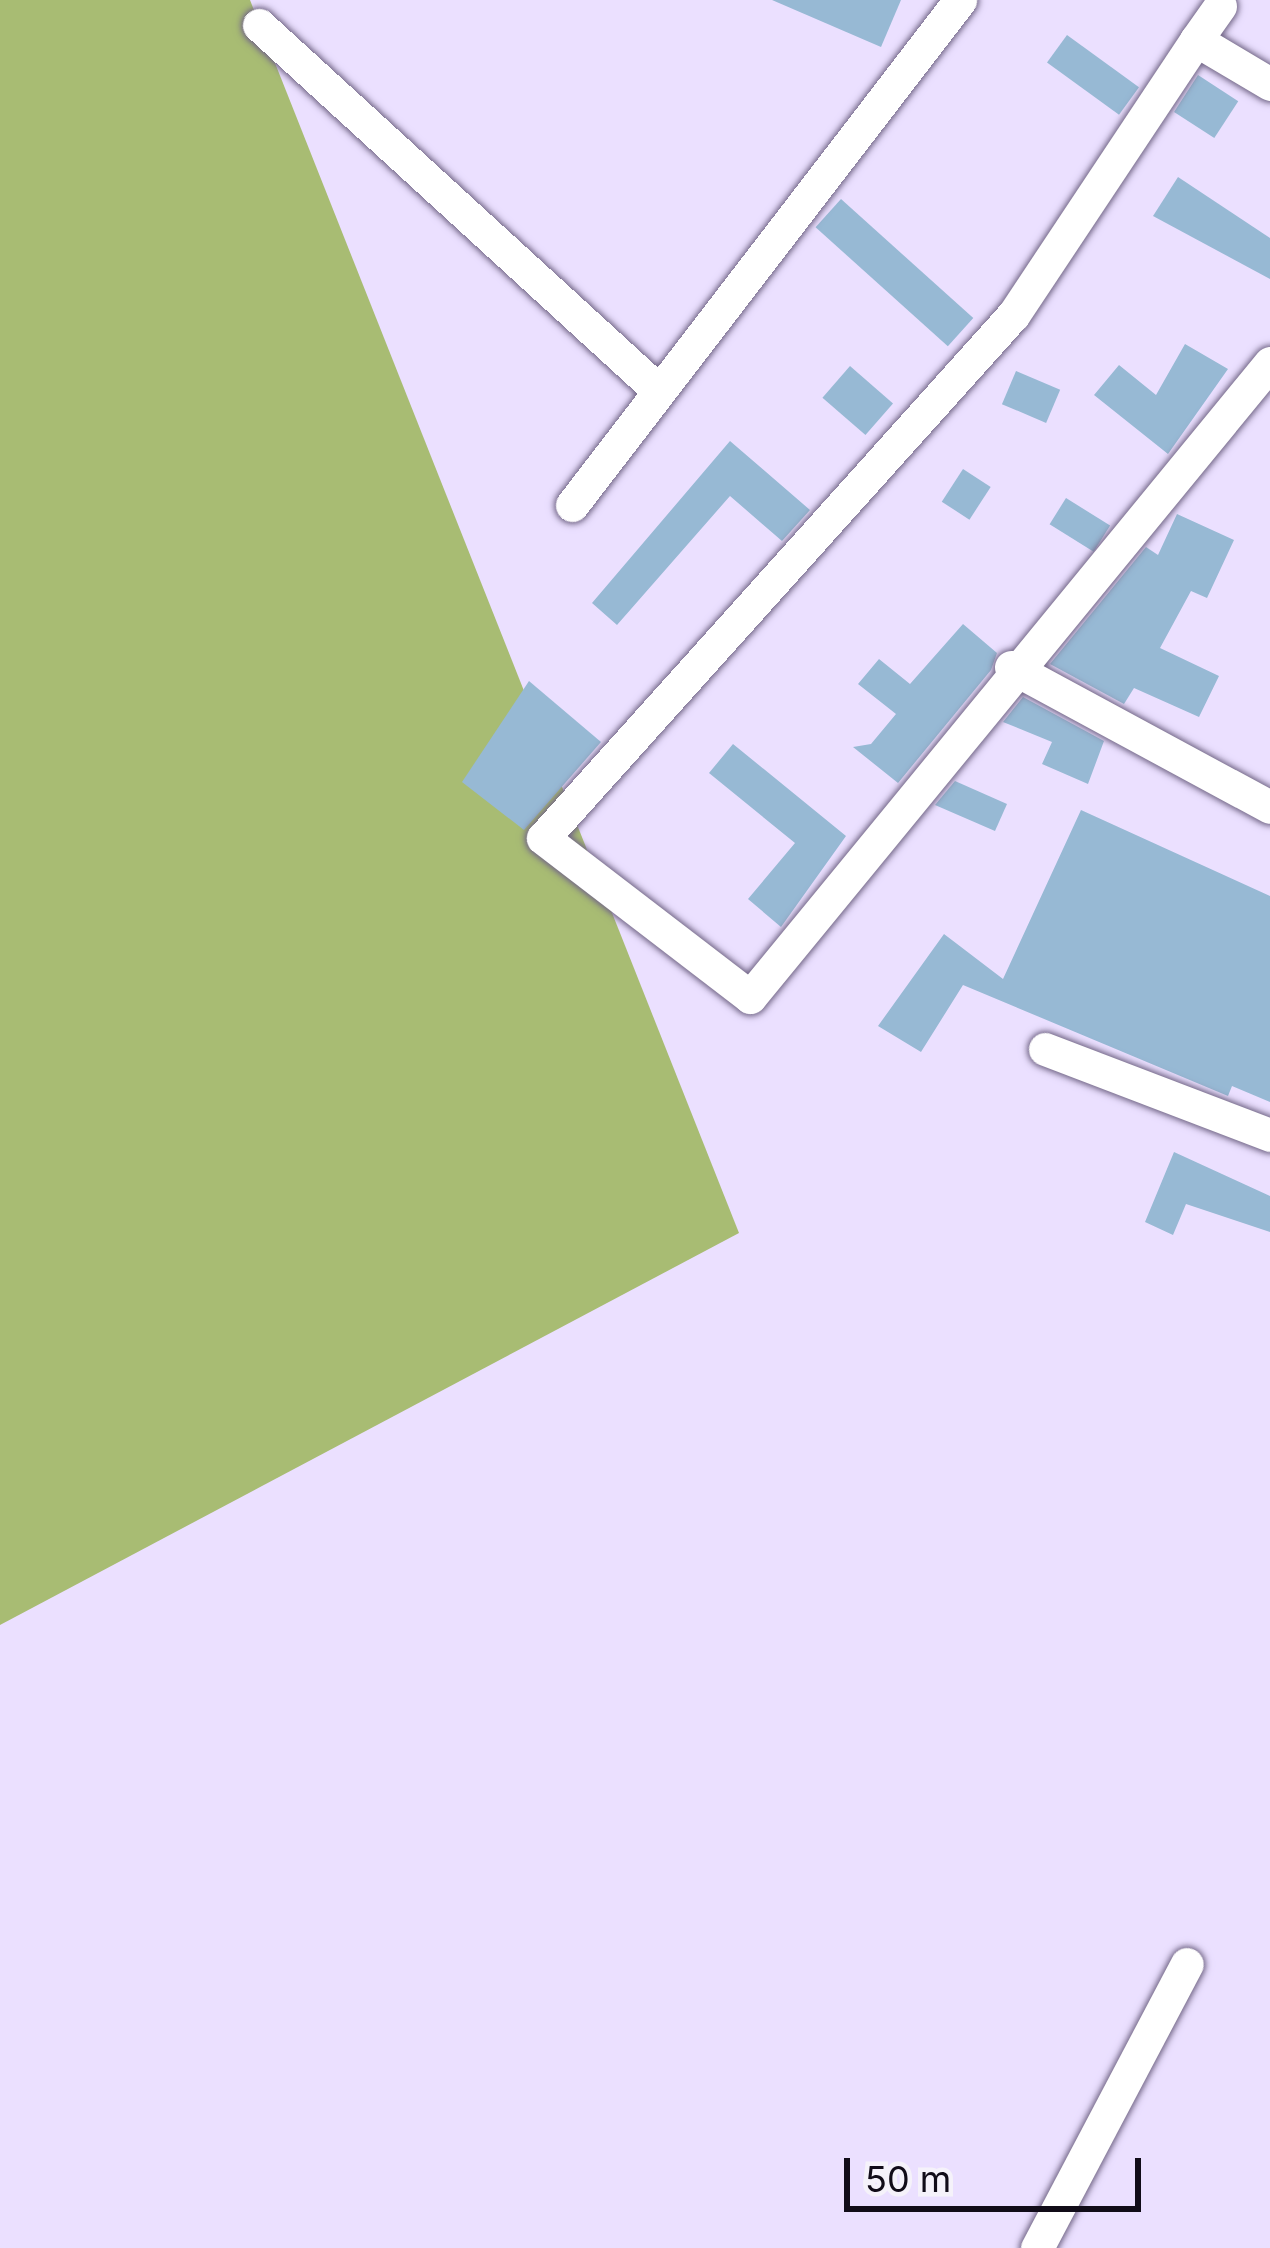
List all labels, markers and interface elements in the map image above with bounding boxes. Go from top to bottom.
scale bar [850,2134,1147,2208]
text: 50 m [865,2157,951,2201]

